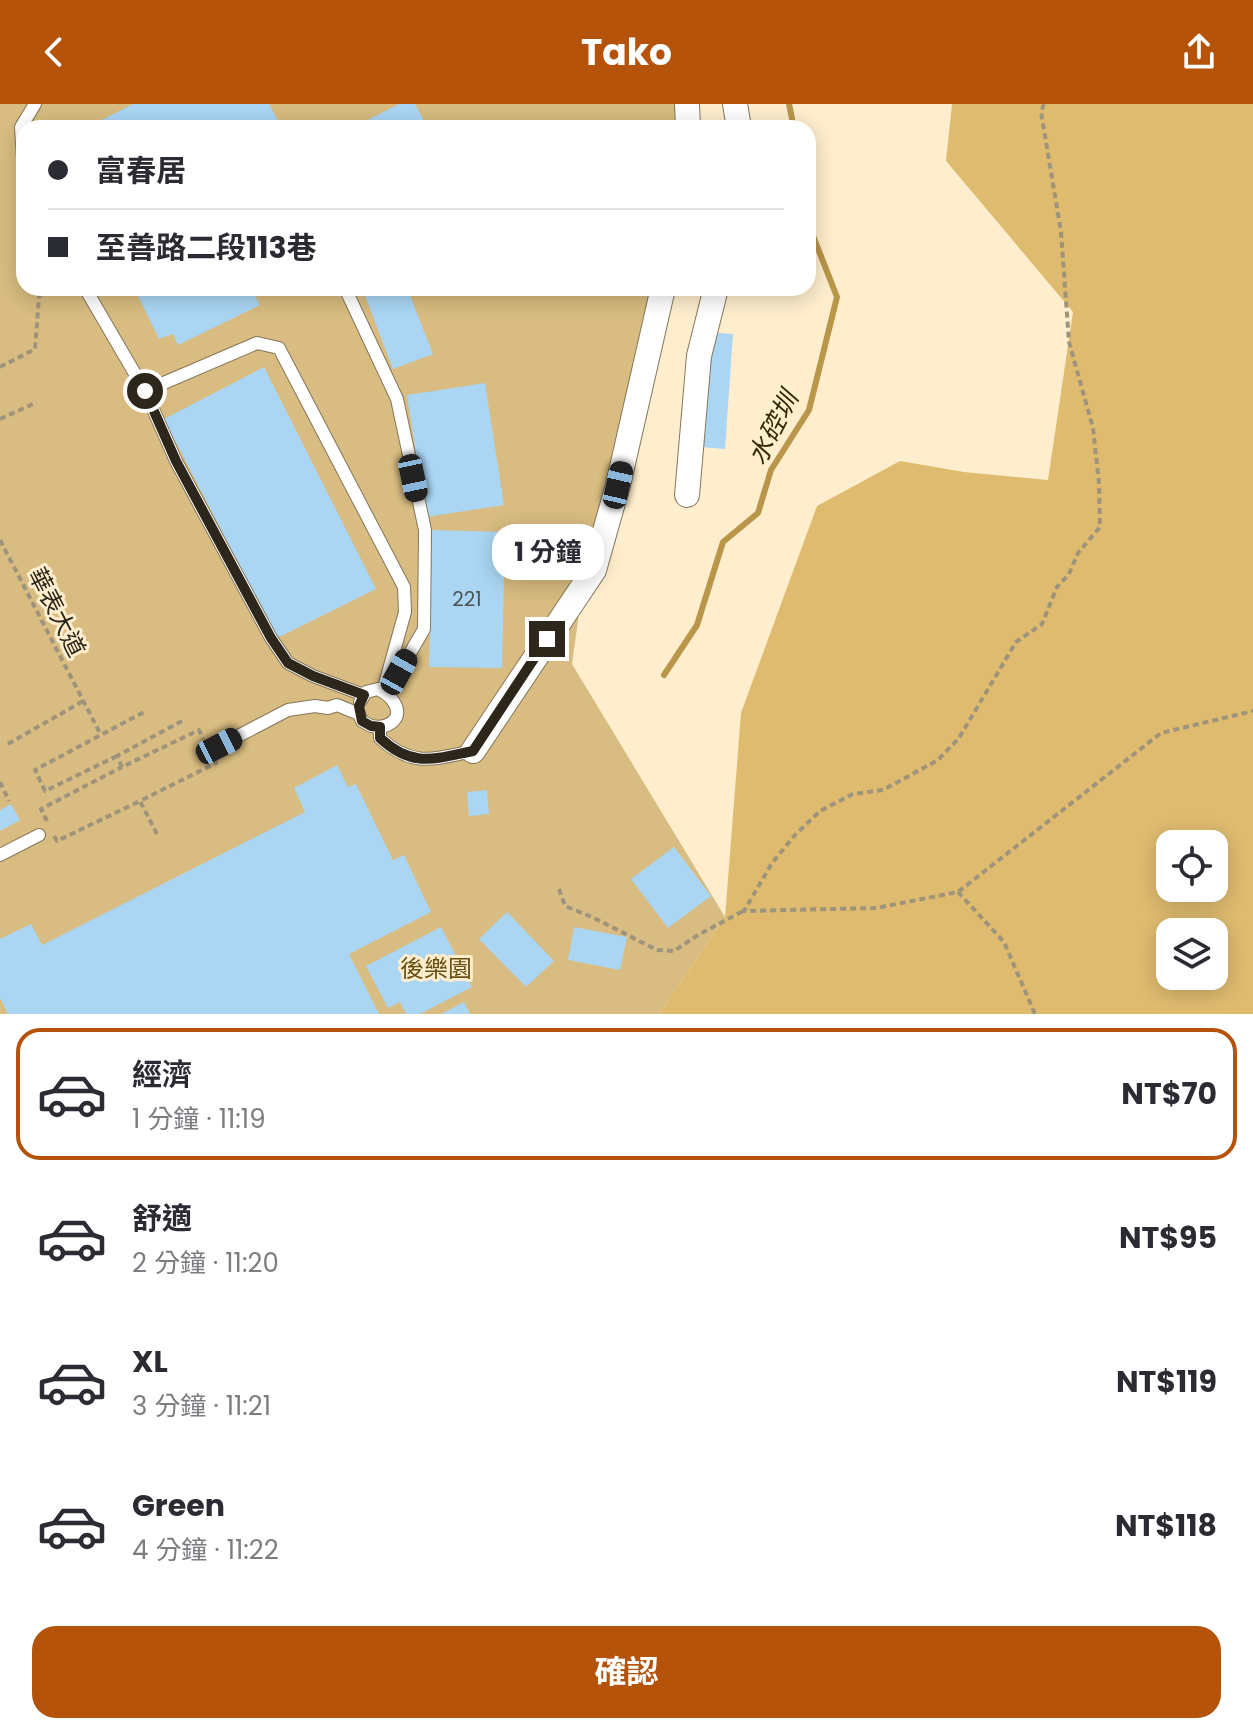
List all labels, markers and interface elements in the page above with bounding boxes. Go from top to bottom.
text: Tako [581,27,672,78]
icon: back [32,30,76,74]
icon: share [1177,30,1221,74]
text: 富春居 [96,149,186,192]
text: 至善路二段113巷 [96,226,317,269]
route start [127,373,163,409]
water label: 水硿圳 [739,382,809,471]
car [396,452,430,504]
car [601,459,635,511]
callout: 1 分鐘 [491,523,603,579]
text: 1 分鐘 [514,534,582,570]
street label: 華表大道 [21,562,93,662]
house number: 221 [452,585,482,613]
route end [529,621,565,657]
car [377,645,421,699]
car [192,724,246,768]
map controls [1156,830,1228,990]
button: locate [1156,830,1228,902]
button: layers [1156,918,1228,990]
park label: 後樂園 [400,952,472,985]
text: 經濟 [132,1053,192,1096]
icon: car [36,1058,108,1130]
text: NT$70 [1121,1072,1217,1115]
text: 1 分鐘 · 11:19 [132,1101,266,1137]
text: 舒適 [132,1197,192,1240]
icon: car [36,1202,108,1274]
text: NT$95 [1119,1216,1217,1259]
text: 2 分鐘 · 11:20 [132,1245,279,1281]
text: XL [132,1340,168,1383]
icon: car [36,1346,108,1418]
text: NT$119 [1116,1360,1217,1403]
text: 3 分鐘 · 11:21 [132,1388,271,1424]
text: Green [132,1484,225,1527]
icon: car [36,1490,108,1562]
text: NT$118 [1115,1504,1217,1547]
text: 4 分鐘 · 11:22 [132,1532,279,1568]
button: 確認 [32,1626,1221,1718]

